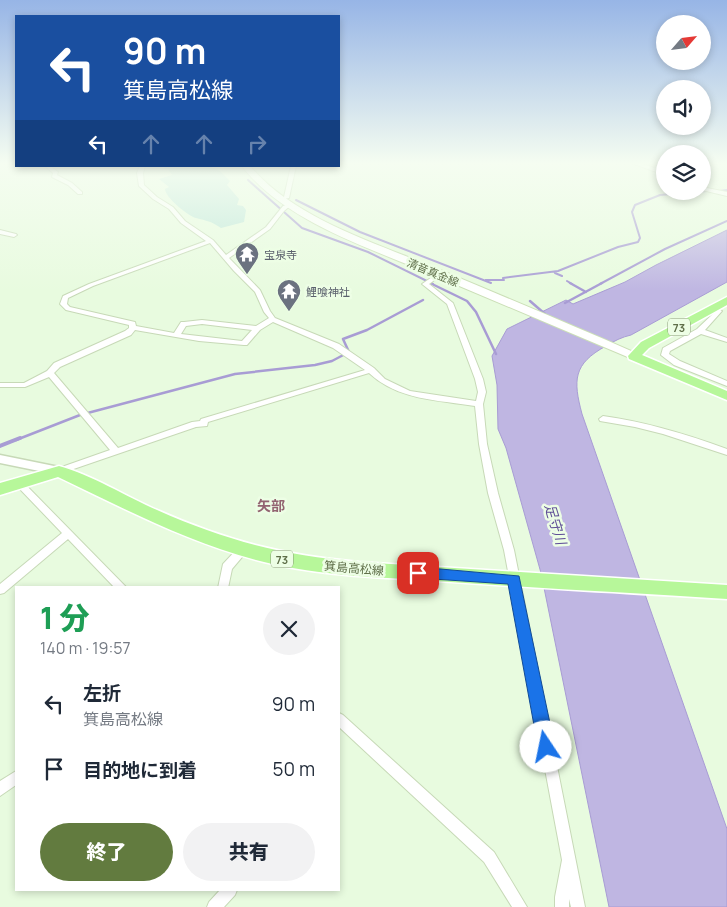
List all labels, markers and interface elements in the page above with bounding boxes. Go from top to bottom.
north arrow [656,15,711,70]
map controls [656,15,711,200]
text: 90 m [123,27,206,75]
icon: left [40,35,105,100]
text: 箕島高松線 [123,75,233,105]
button: sound [656,80,711,135]
icon: left [84,130,112,158]
icon: ahead [137,130,165,158]
icon: ahead [190,130,218,158]
icon: right [243,130,271,158]
button: layers [656,145,711,200]
temple icon: 宝泉寺 [234,241,260,275]
place label: 宝泉寺 [264,247,297,262]
street label: 清音真金線 [405,254,461,290]
temple icon: 鯉喰神社 [276,278,302,312]
place label: 鯉喰神社 [306,284,350,299]
road number: 73 [668,318,690,336]
district label: 矢部 [257,496,285,515]
water label: 足守川 [541,501,572,549]
road number: 73 [271,550,293,568]
pin [397,552,439,594]
street label: 箕島高松線 [323,557,385,579]
icon: arrive [404,559,432,587]
text: 1 分 [40,597,90,638]
button: close [263,603,315,655]
text: 140 m · 19:57 [40,637,130,659]
text: 左折 [83,680,121,706]
icon: left [40,690,68,718]
text: 90 m [272,691,315,717]
text: 箕島高松線 [83,708,163,730]
position arrow [519,720,571,772]
icon: arrive [40,755,68,783]
text: 50 m [273,756,315,782]
text: 目的地に到着 [83,757,197,783]
button: 終了 [40,823,173,881]
button: 共有 [183,823,315,881]

